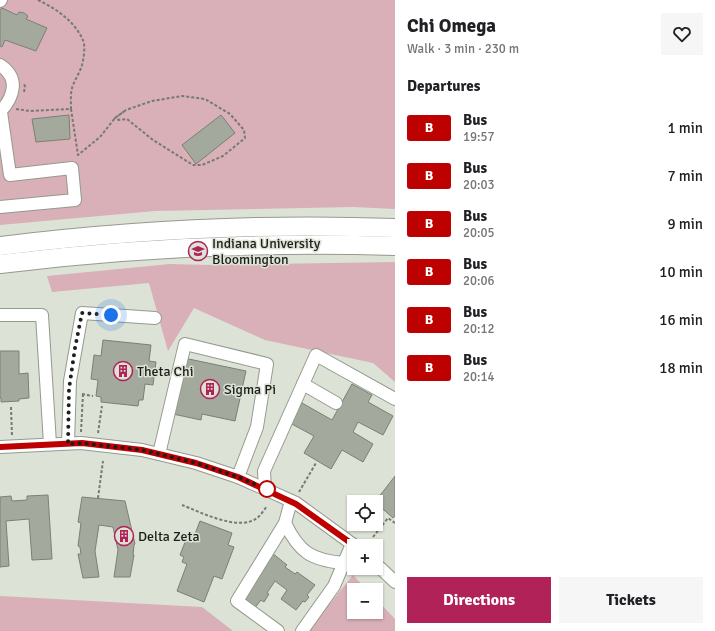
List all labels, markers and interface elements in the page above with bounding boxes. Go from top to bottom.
button: heart [661,13,703,55]
text: Chi Omega [407,14,496,38]
text: Walk · 3 min · 230 m [407,41,519,57]
text: Departures [407,77,480,95]
text: Bus [463,111,487,129]
text: B [425,119,433,136]
text: 1 min [667,119,703,137]
text: 19:57 [463,129,495,145]
text: Bus [463,159,487,177]
text: B [425,167,433,184]
text: 7 min [667,167,703,185]
text: 20:03 [463,177,495,193]
text: Bus [463,207,487,225]
text: B [425,215,433,232]
text: 9 min [667,215,703,233]
text: 20:05 [463,225,495,241]
place label: Indiana University Bloomington [212,235,321,268]
school or university icon: Indiana University Bloomington [187,240,209,262]
text: Bus [463,255,487,273]
text: B [425,263,433,280]
text: 10 min [659,263,703,281]
text: 20:06 [463,273,495,289]
text: Bus [463,303,487,321]
your location [101,305,121,325]
text: B [425,311,433,328]
text: 16 min [659,311,703,329]
text: 20:12 [463,321,495,337]
text: Bus [463,351,487,369]
text: B [425,359,433,376]
text: 18 min [659,359,703,377]
building icon: Theta Chi [112,360,134,382]
place label: Theta Chi [137,363,193,380]
text: 20:14 [463,369,495,385]
building icon: Sigma Pi [199,378,221,400]
place label: Sigma Pi [224,381,276,398]
unlabelled marker [258,480,276,498]
map controls [347,495,383,619]
button: locate [347,495,383,531]
building icon: Delta Zeta [113,525,135,547]
place label: Delta Zeta [138,528,200,545]
button: + [347,539,383,575]
button: Directions [407,577,551,623]
button: Tickets [559,577,703,623]
button: − [347,583,383,619]

